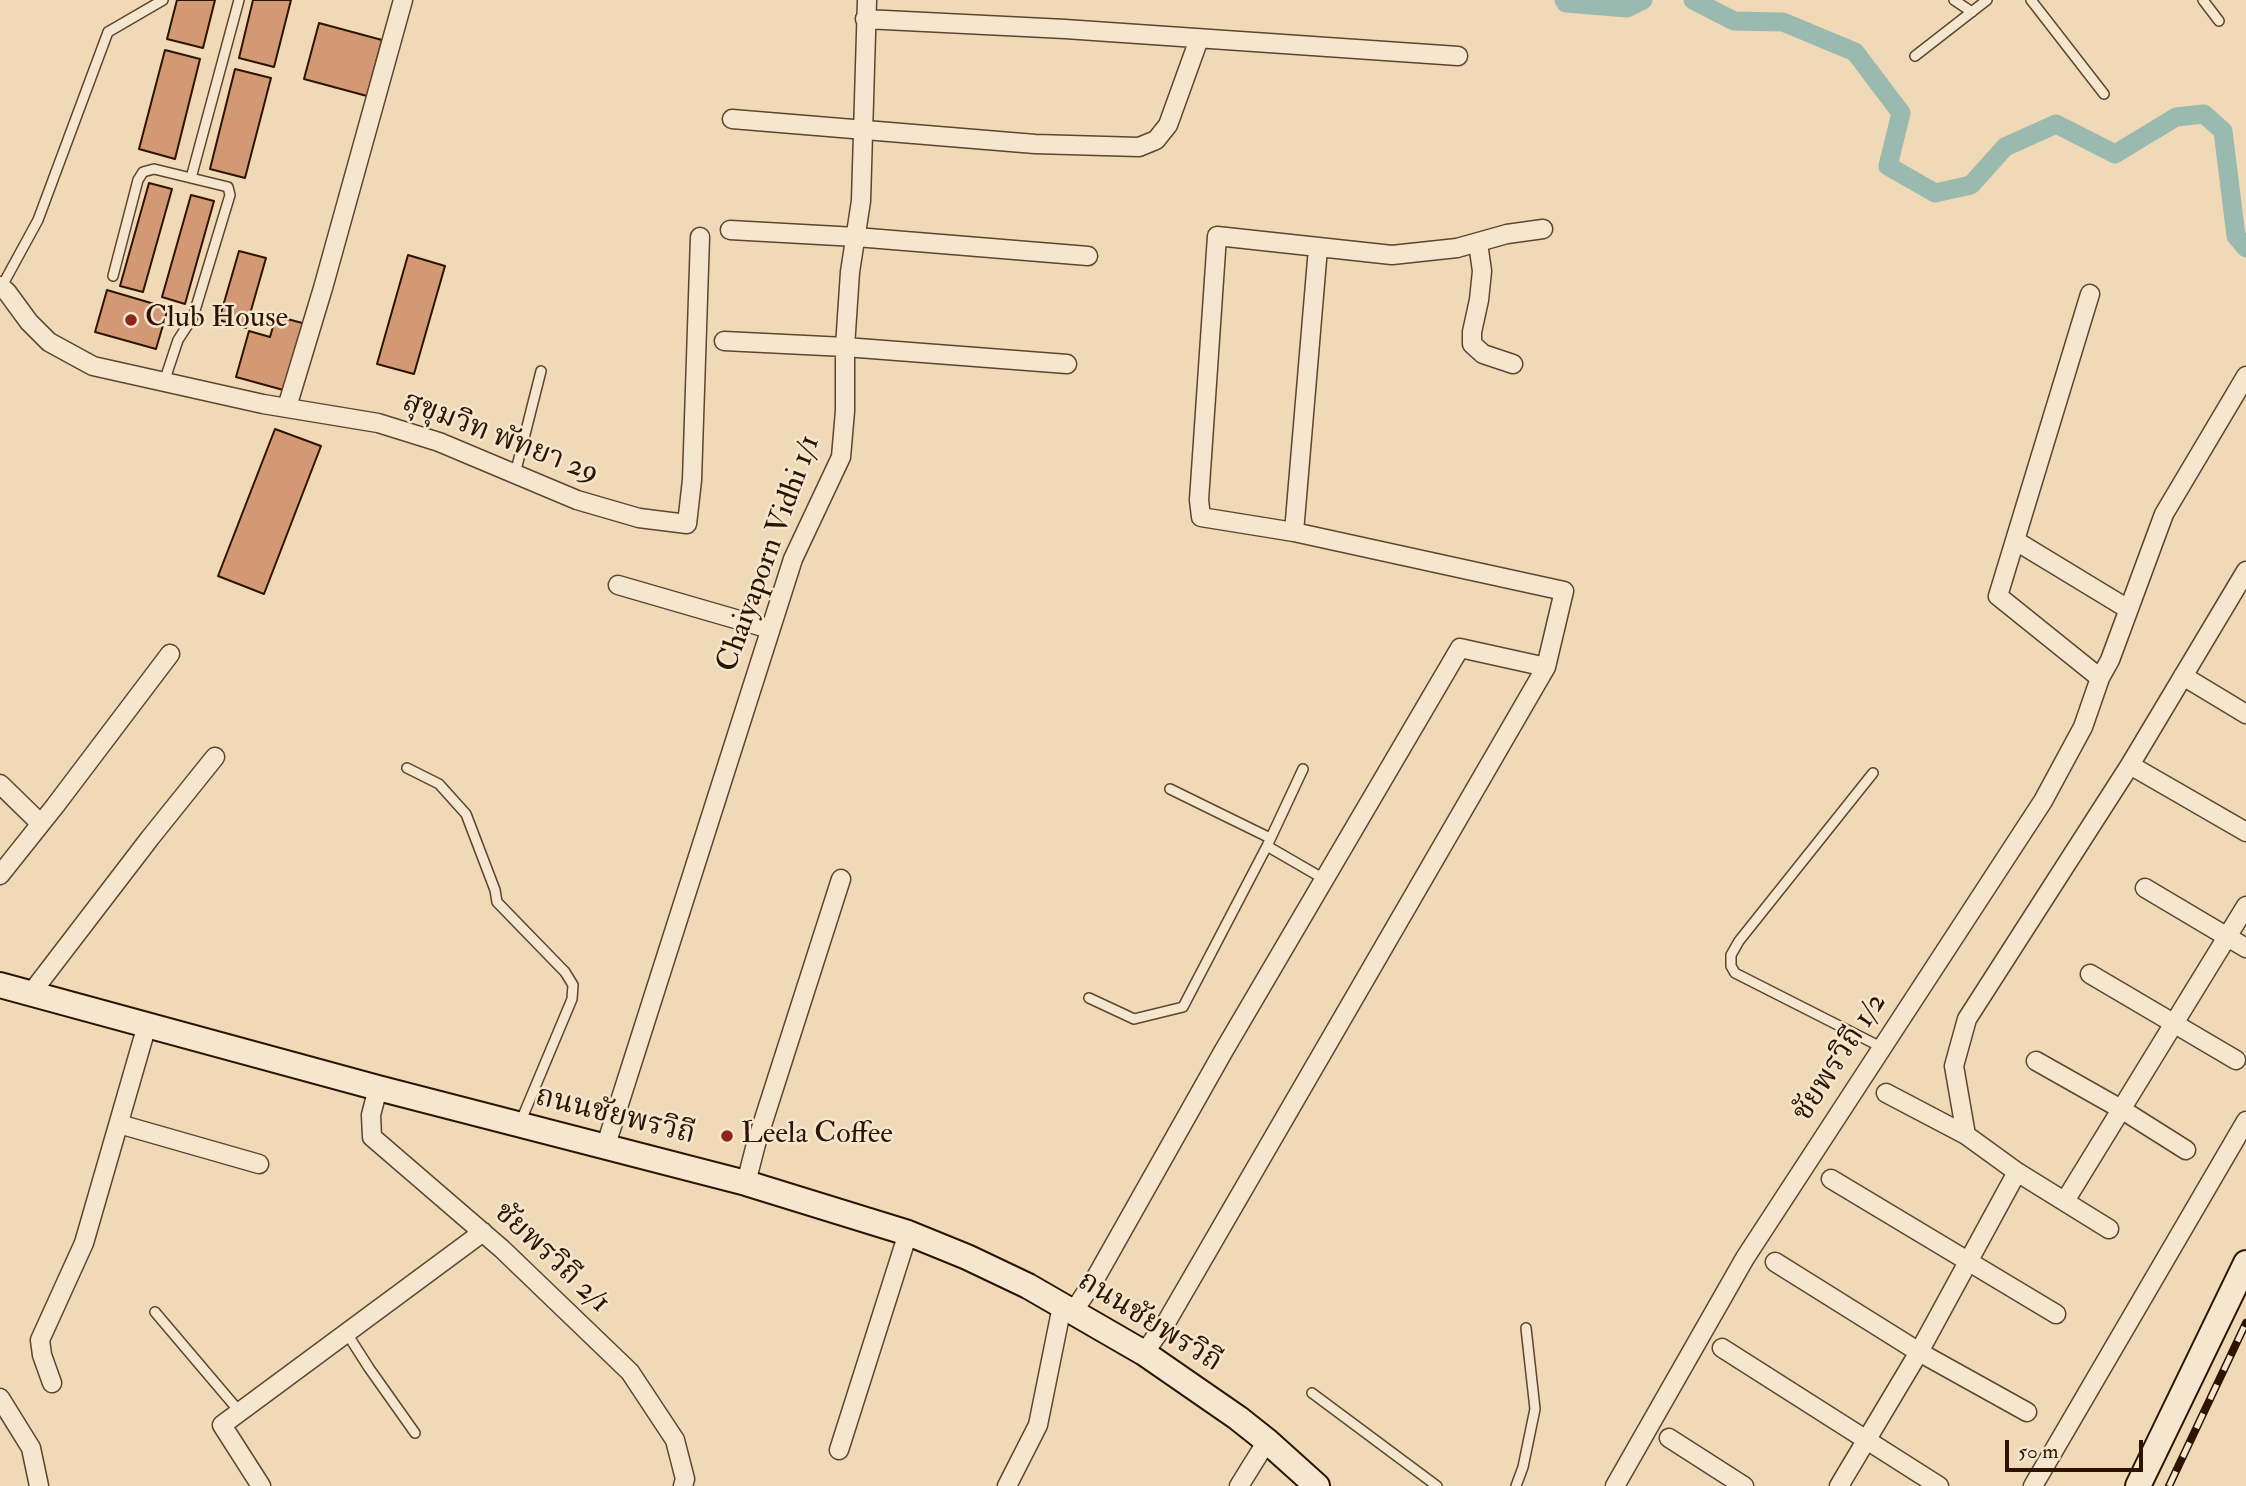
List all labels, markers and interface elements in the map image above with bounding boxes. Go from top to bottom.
place label: Club House [145,302,288,338]
marker: Club House [123,312,139,328]
street label: สุขุมวิท พัทยา 29 [397,385,603,493]
street label: Chaiyaporn Vidhi 1/1 [711,431,829,677]
street label: ชัยพรวิถี 1/2 [1786,987,1896,1129]
street label: ถนนชัยพรวิถี [531,1080,699,1154]
place label: Leela Coffee [741,1118,893,1154]
marker: Leela Coffee [719,1128,735,1144]
street label: ชัยพรวิถี 2/1 [485,1196,617,1322]
street label: ถนนชัยพรวิถี [1070,1264,1228,1382]
scale bar [2008,1426,2146,1470]
text: 50 m [2018,1438,2059,1465]

